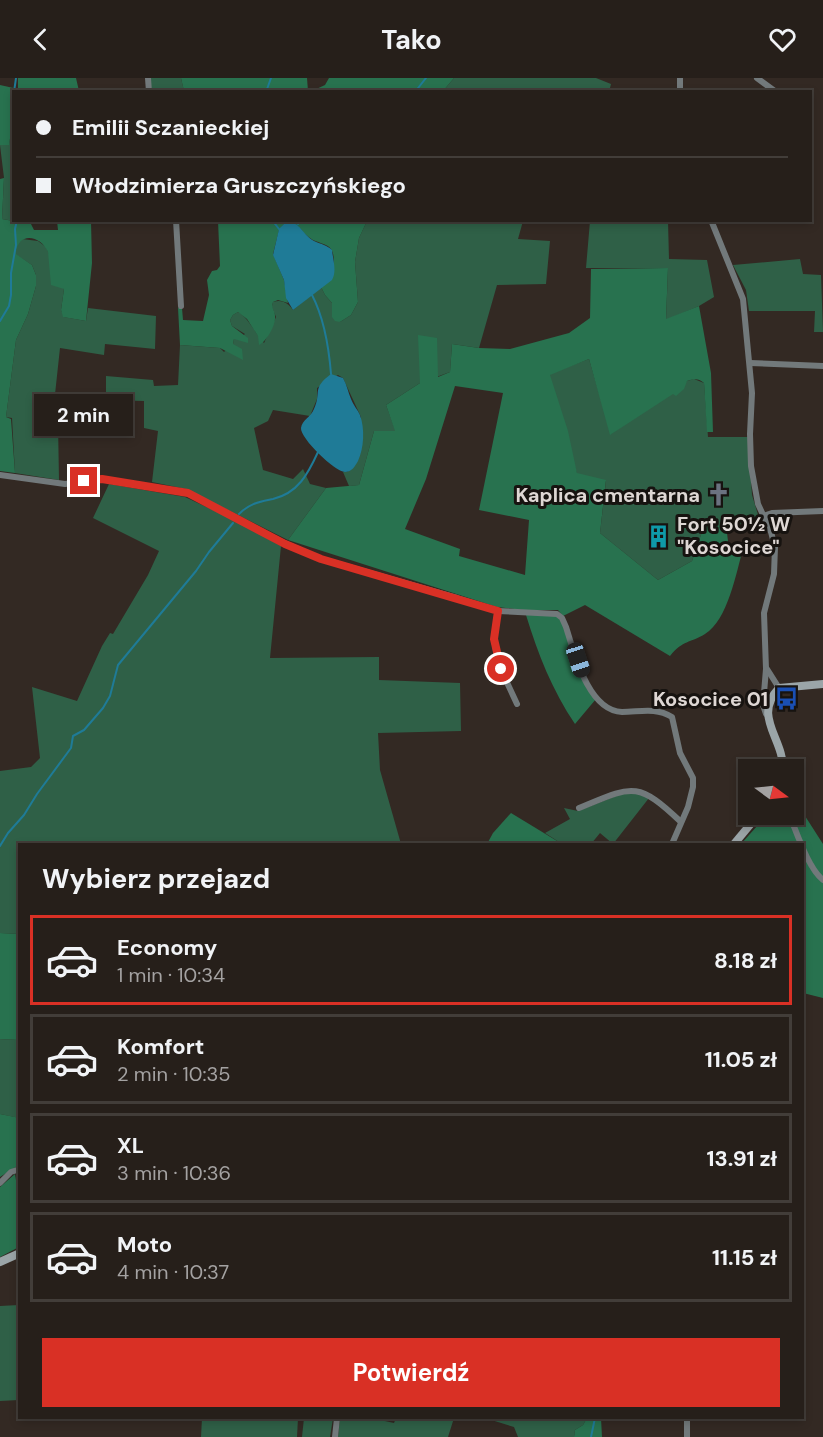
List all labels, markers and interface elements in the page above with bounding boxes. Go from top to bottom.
text: Tako [381,22,442,57]
icon: back [24,23,57,56]
icon: heart [766,23,799,56]
text: Emilii Sczanieckiej [72,113,269,142]
text: Włodzimierza Gruszczyńskiego [72,171,406,200]
callout: 2 min [34,394,134,436]
text: 2 min [57,402,110,428]
route end [70,467,97,494]
place label: Kaplica cmentarna [516,482,700,508]
church icon: Kaplica cmentarna [705,482,731,508]
place label: Fort 50½ W "Kosocice" [677,511,790,560]
building icon: Fort 50½ W "Kosocice" [646,523,672,549]
car [564,640,592,680]
route start [487,655,514,682]
place label: Kosocice 01 [653,686,768,712]
bus stop icon: Kosocice 01 [773,686,799,712]
north arrow [738,759,804,825]
map controls [738,759,804,825]
text: Wybierz przejazd [42,861,270,896]
icon: car [45,933,99,987]
text: Economy [117,933,217,962]
text: 8.18 zł [714,946,777,975]
text: 1 min · 10:34 [117,962,225,988]
icon: car [45,1032,99,1086]
text: Komfort [117,1032,204,1061]
text: 11.05 zł [705,1045,777,1074]
text: 2 min · 10:35 [117,1061,231,1087]
icon: car [45,1131,99,1185]
text: XL [117,1131,144,1160]
text: 13.91 zł [707,1144,777,1173]
text: 3 min · 10:36 [117,1160,231,1186]
icon: car [45,1230,99,1284]
text: Moto [117,1230,172,1259]
text: 11.15 zł [712,1243,777,1272]
text: 4 min · 10:37 [117,1259,229,1285]
button: Potwierdź [42,1338,780,1407]

